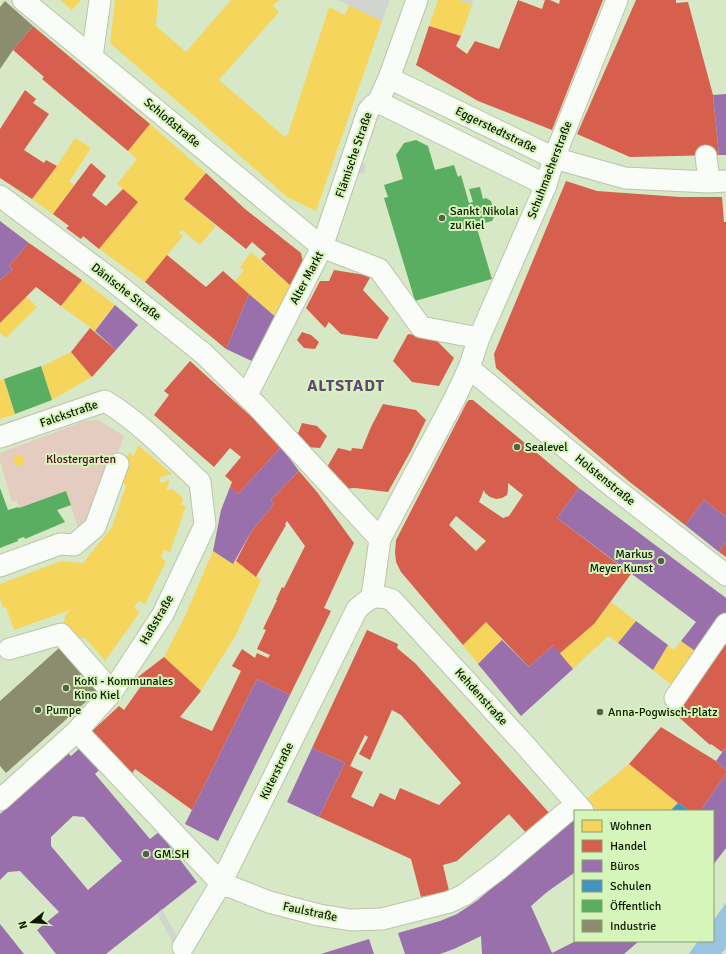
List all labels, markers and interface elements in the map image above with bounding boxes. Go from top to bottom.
street label: Schloßstraße [141,95,203,151]
street label: Eggerstedtstraße [453,104,539,156]
street label: Flämische Straße [332,110,376,200]
street label: Schuhmacherstraße [524,119,576,221]
place label: Sankt Nikolai zu Kiel [450,204,518,233]
marker: Sankt Nikolai zu Kiel [437,213,447,223]
street label: Alter Markt [287,249,327,307]
street label: Dänische Straße [88,260,164,324]
district label: ALTSTADT [307,376,385,396]
street label: Falckstraße [38,397,100,431]
place label: Sealevel [525,440,568,455]
marker: Sealevel [512,442,522,452]
street label: Holstenstraße [572,451,638,509]
park label: Klostergarten [46,452,116,467]
place label: Markus Meyer Kunst [589,547,653,576]
marker: Markus Meyer Kunst [656,556,666,566]
street label: Haßstraße [137,592,177,648]
street label: Kehdenstraße [451,665,511,729]
place label: KoKi - Kommunales Kino Kiel [74,674,173,703]
marker: KoKi - Kommunales Kino Kiel [61,683,71,693]
place label: Pumpe [46,703,81,718]
marker: Pumpe [33,705,43,715]
place label: Anna-Pogwisch-Platz [608,705,718,720]
marker: Anna-Pogwisch-Platz [595,707,605,717]
street label: Küterstraße [257,740,297,802]
legend [574,810,714,942]
text: Wohnen [610,819,652,834]
text: Handel [610,839,647,854]
place label: GM.SH [154,847,189,862]
marker: GM.SH [141,849,151,859]
text: Büros [610,859,640,874]
text: Schulen [610,879,651,894]
street label: Faulstraße [281,899,339,925]
text: Öffentlich [610,899,661,914]
north arrow [12,902,52,942]
text: N [16,919,30,930]
text: Industrie [610,919,656,934]

